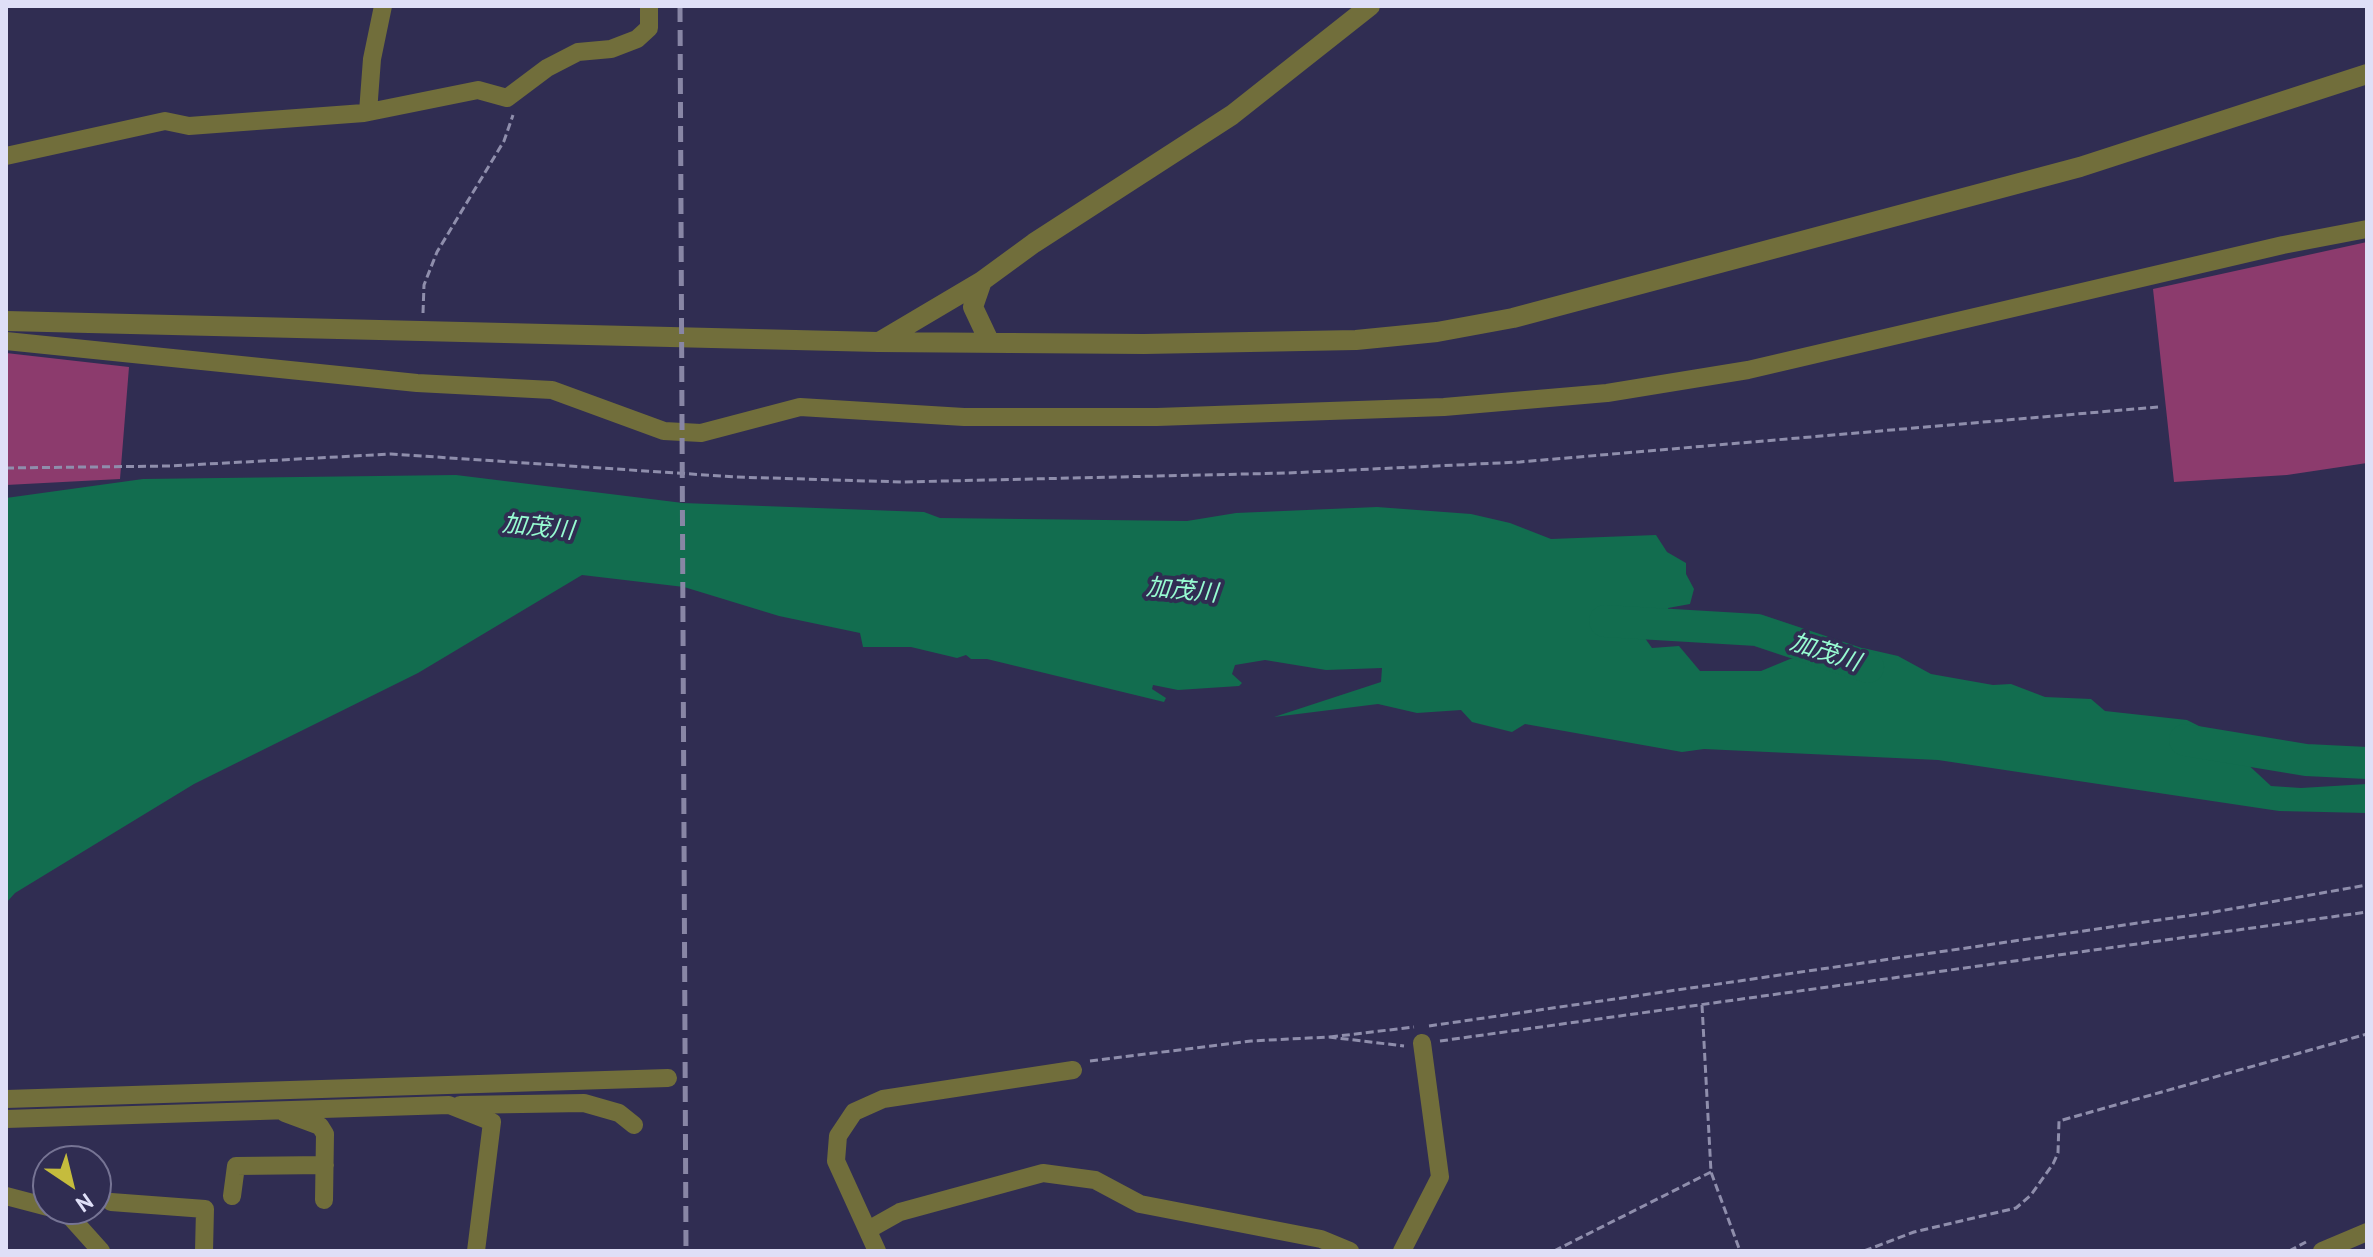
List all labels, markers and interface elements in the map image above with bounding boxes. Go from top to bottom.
water label: 加茂川 [501,510,575,546]
water label: 加茂川 [1145,574,1219,608]
water label: 加茂川 [1786,628,1864,678]
north arrow [32,1145,112,1225]
text: N [71,1187,99,1219]

